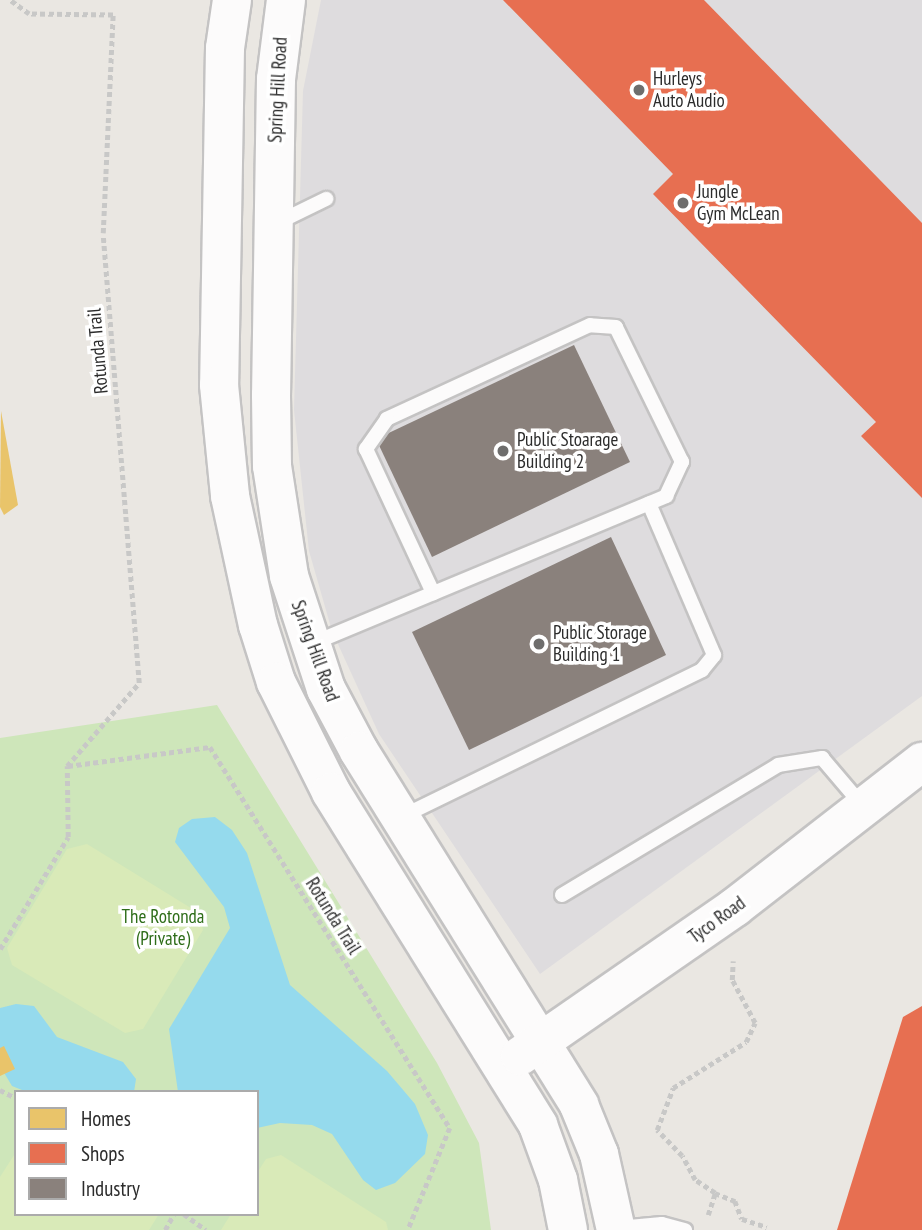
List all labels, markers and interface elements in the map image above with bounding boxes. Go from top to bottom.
street label: Spring Hill Road [264,37,292,143]
place label: Hurleys Auto Audio [653,68,725,112]
marker: Hurleys Auto Audio [631,82,647,98]
place label: Jungle Gym McLean [697,181,780,225]
marker: Jungle Gym McLean [675,195,691,211]
street label: Rotunda Trail [83,307,113,395]
place label: Public Stoarage Building 2 [517,429,619,473]
marker: Public Stoarage Building 2 [495,443,511,459]
street label: Spring Hill Road [286,597,344,705]
place label: Public Storage Building 1 [553,622,647,666]
marker: Public Storage Building 1 [531,636,547,652]
street label: Rotunda Trail [300,873,366,959]
street label: Tyco Road [684,892,750,948]
park label: The Rotonda (Private) [122,906,204,950]
legend [14,1090,259,1216]
text: Homes [81,1105,131,1132]
text: Shops [81,1140,125,1167]
text: Industry [81,1175,140,1202]

